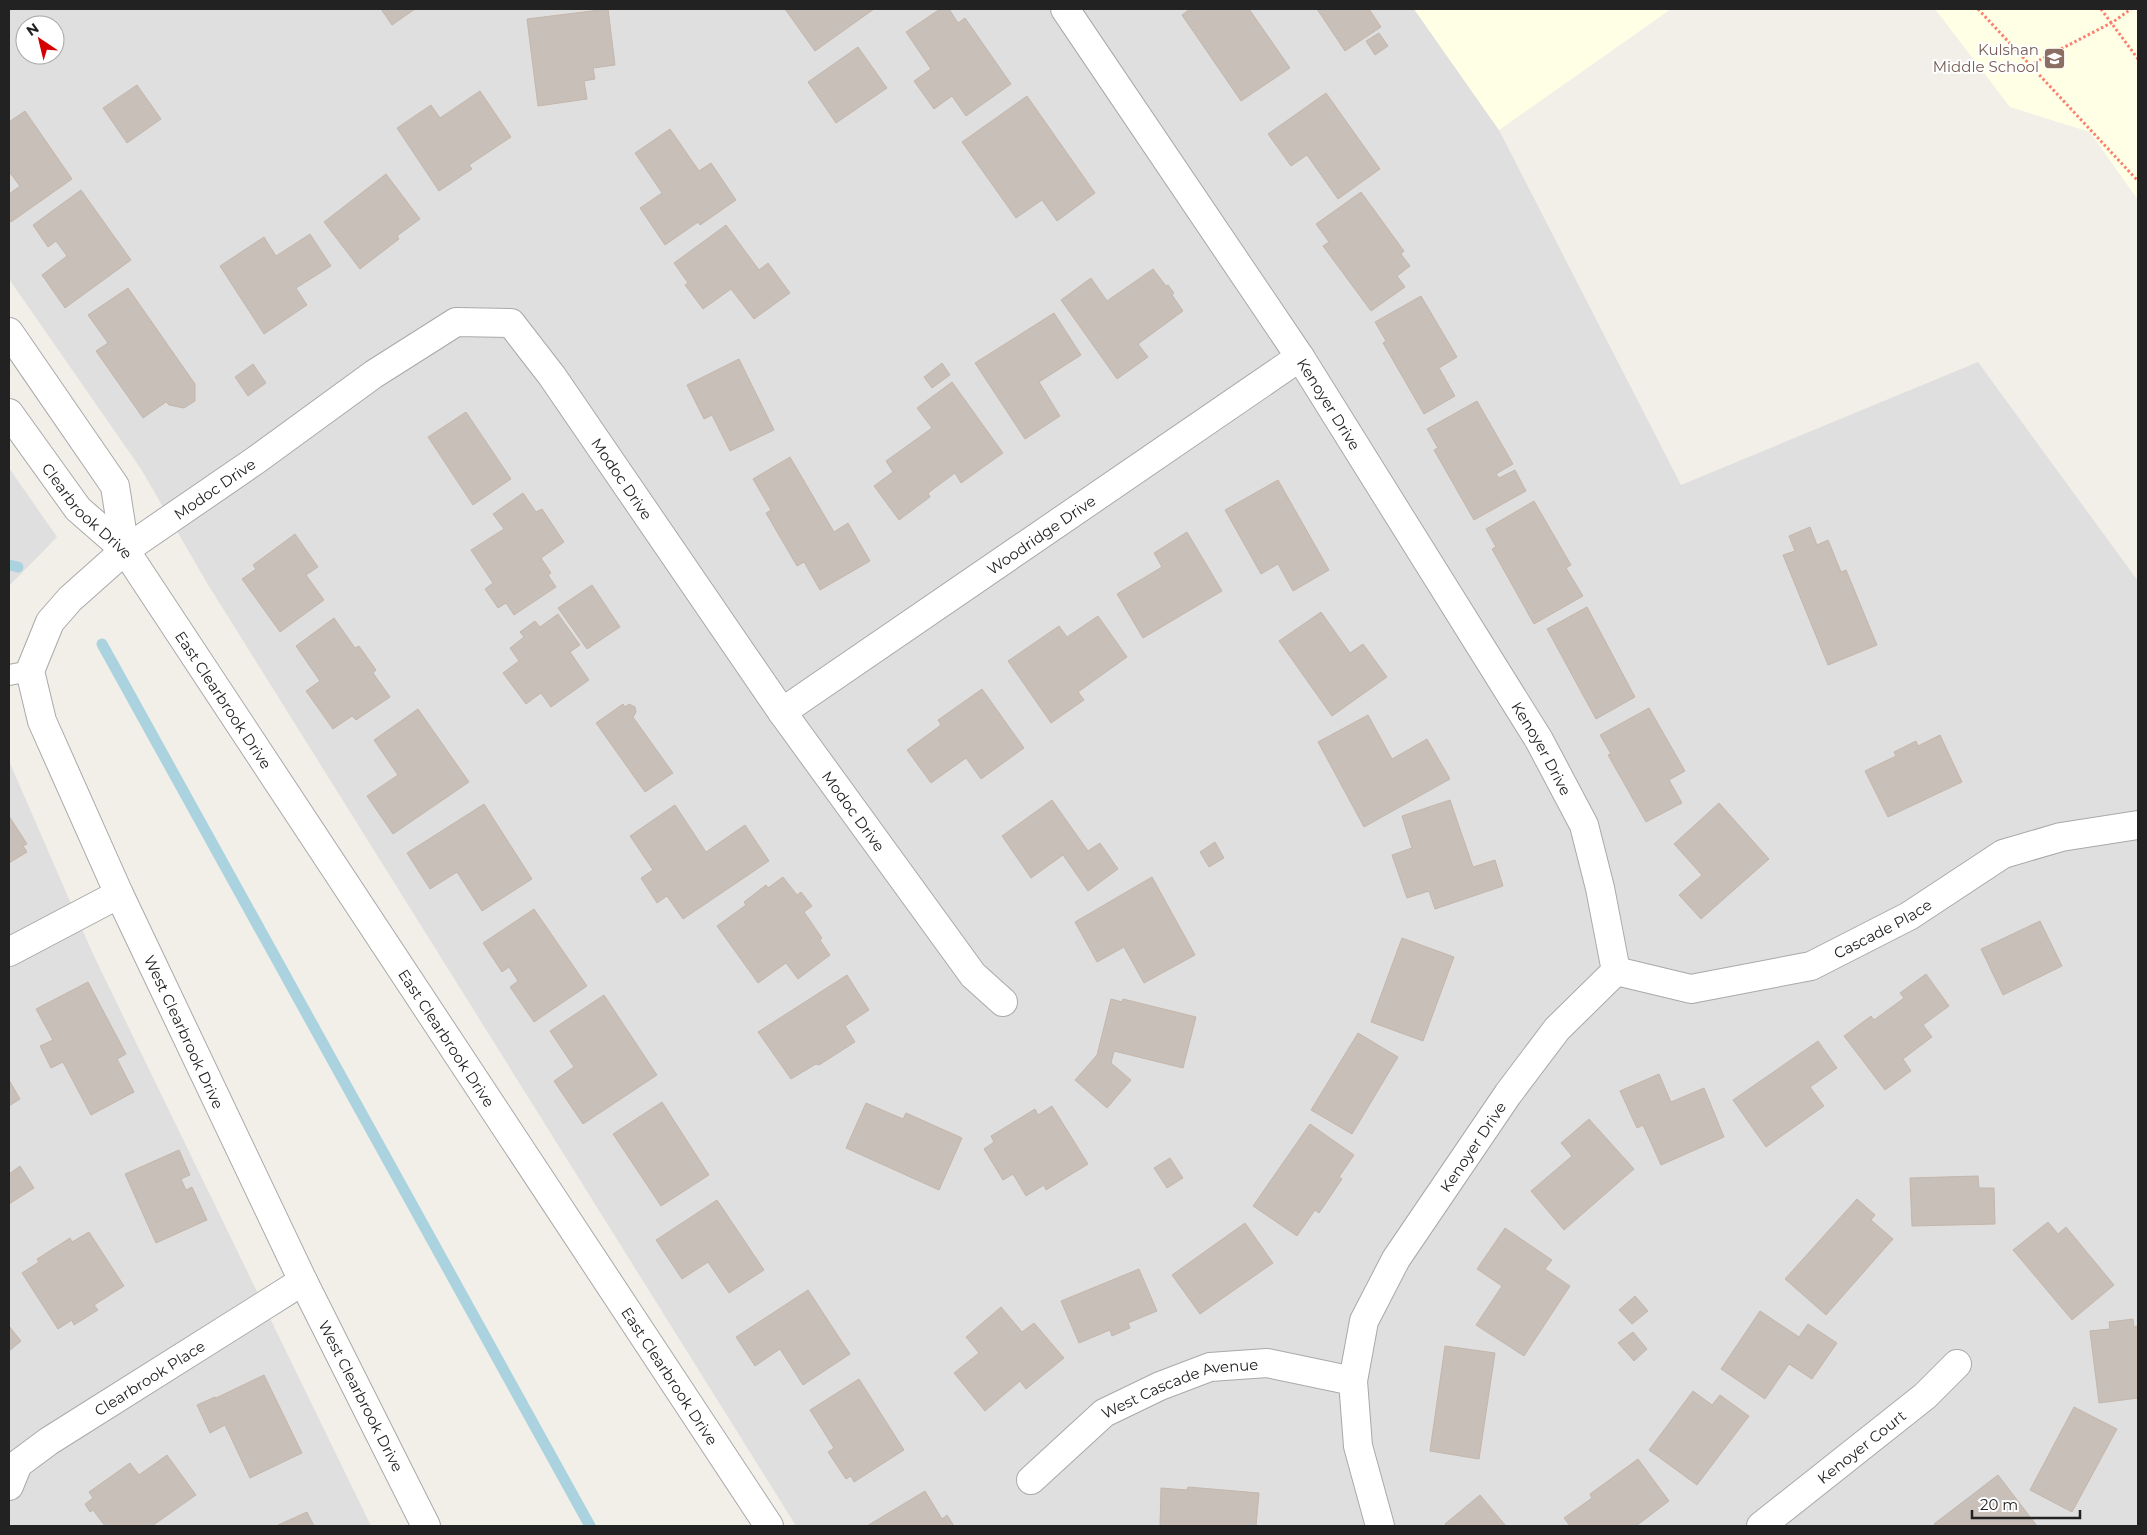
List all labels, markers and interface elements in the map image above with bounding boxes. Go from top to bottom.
north arrow [15,15,65,65]
text: N [23,19,42,40]
place label: Kulshan Middle School [1933,40,2039,76]
school or university icon: Kulshan Middle School [2043,46,2067,70]
street label: Kenoyer Drive [1293,354,1365,453]
street label: Modoc Drive [588,434,657,523]
street label: Modoc Drive [170,454,259,523]
street label: Clearbrook Drive [38,459,137,562]
street label: Woodridge Drive [983,491,1099,578]
street label: East Clearbrook Drive [171,627,276,772]
street label: Kenoyer Drive [1508,698,1576,798]
street label: Modoc Drive [818,767,889,855]
street label: Cascade Place [1830,894,1935,962]
street label: West Clearbrook Drive [140,952,228,1112]
street label: East Clearbrook Drive [394,965,499,1110]
street label: Kenoyer Drive [1436,1098,1510,1196]
street label: East Clearbrook Drive [618,1303,722,1448]
street label: West Clearbrook Drive [315,1317,407,1475]
street label: Clearbrook Place [91,1336,208,1420]
street label: West Cascade Avenue [1098,1354,1259,1422]
street label: Kenoyer Court [1813,1406,1909,1487]
scale bar [1972,1488,2080,1520]
text: 20 m [1980,1495,2018,1514]

